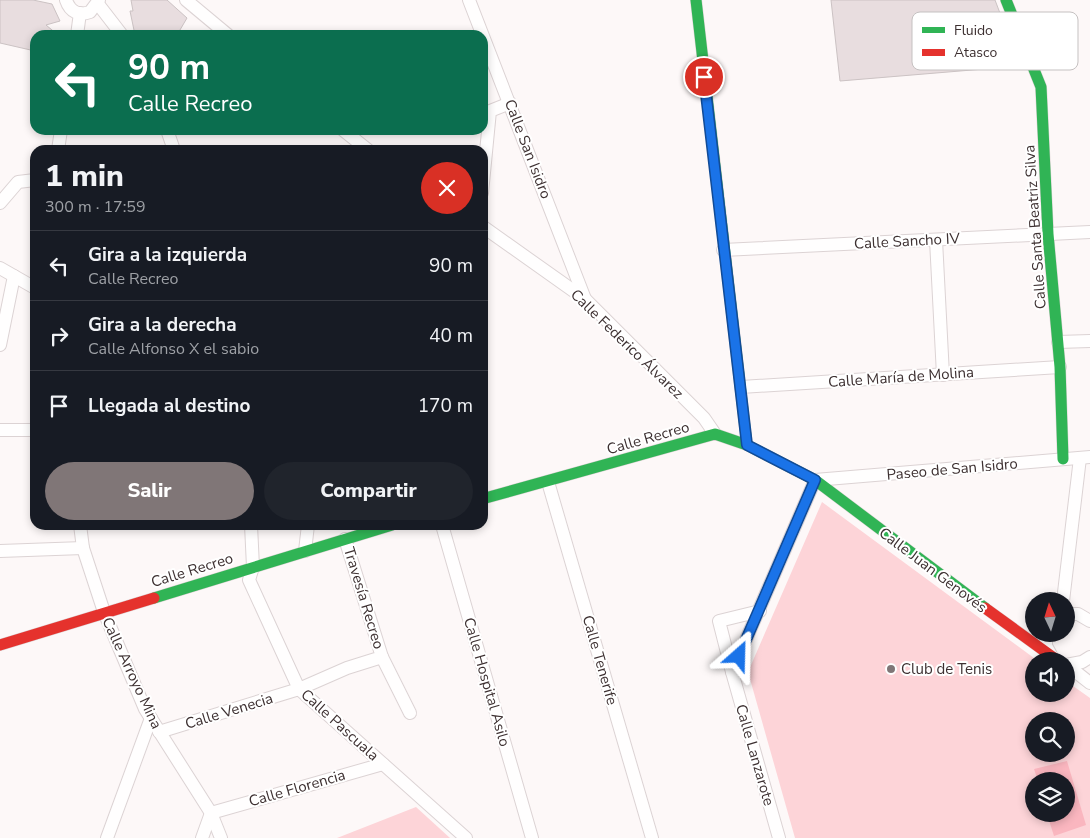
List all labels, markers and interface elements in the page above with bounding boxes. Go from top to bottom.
legend [912,12,1078,70]
text: Fluido [954,21,993,40]
text: Atasco [954,43,997,62]
text: 90 m [128,44,210,91]
icon: left [45,50,110,115]
pin [683,56,725,98]
icon: arrive [690,63,718,91]
text: Calle Recreo [128,89,252,119]
street label: Calle San Isidro [500,96,556,202]
street label: Calle Santa Beatriz Silva [1019,144,1051,310]
text: 1 min [45,156,124,197]
button: close [421,162,473,214]
text: 300 m · 17:59 [45,196,146,218]
street label: Calle Sancho IV [854,228,961,254]
text: Gira a la izquierda [88,242,247,268]
icon: left [45,252,73,280]
text: 90 m [429,253,473,279]
text: Calle Recreo [88,268,178,290]
street label: Calle Federico Álvarez [566,285,688,403]
text: Gira a la derecha [88,312,237,338]
icon: right [45,322,73,350]
text: 40 m [429,323,473,349]
text: Calle Alfonso X el sabio [88,338,259,360]
street label: Calle María de Molina [827,362,975,392]
icon: arrive [45,392,73,420]
text: Llegada al destino [88,393,250,419]
text: 170 m [418,393,473,419]
street label: Calle Recreo [604,417,692,459]
street label: Paseo de San Isidro [886,453,1018,485]
button: Salir [45,462,254,520]
button: Compartir [264,462,473,520]
street label: Calle Juan Genovés [875,523,991,617]
street label: Travesía Recreo [339,545,389,651]
street label: Calle Recreo [149,548,235,592]
north arrow [1025,592,1075,642]
map controls [1025,592,1075,822]
street label: Calle Tenerife [578,613,622,707]
street label: Calle Arroyo Mina [97,614,167,732]
street label: Calle Hospital Asilo [459,615,515,749]
position arrow [712,629,764,681]
button: sound [1025,652,1075,702]
place label: Club de Tenis [901,659,992,679]
marker: Club de Tenis [885,663,897,675]
street label: Calle Pascuala [297,685,383,765]
street label: Calle Venecia [183,688,275,734]
street label: Calle Lanzarote [731,702,779,808]
button: search [1025,712,1075,762]
street label: Calle Florencia [246,765,348,811]
button: layers [1025,772,1075,822]

